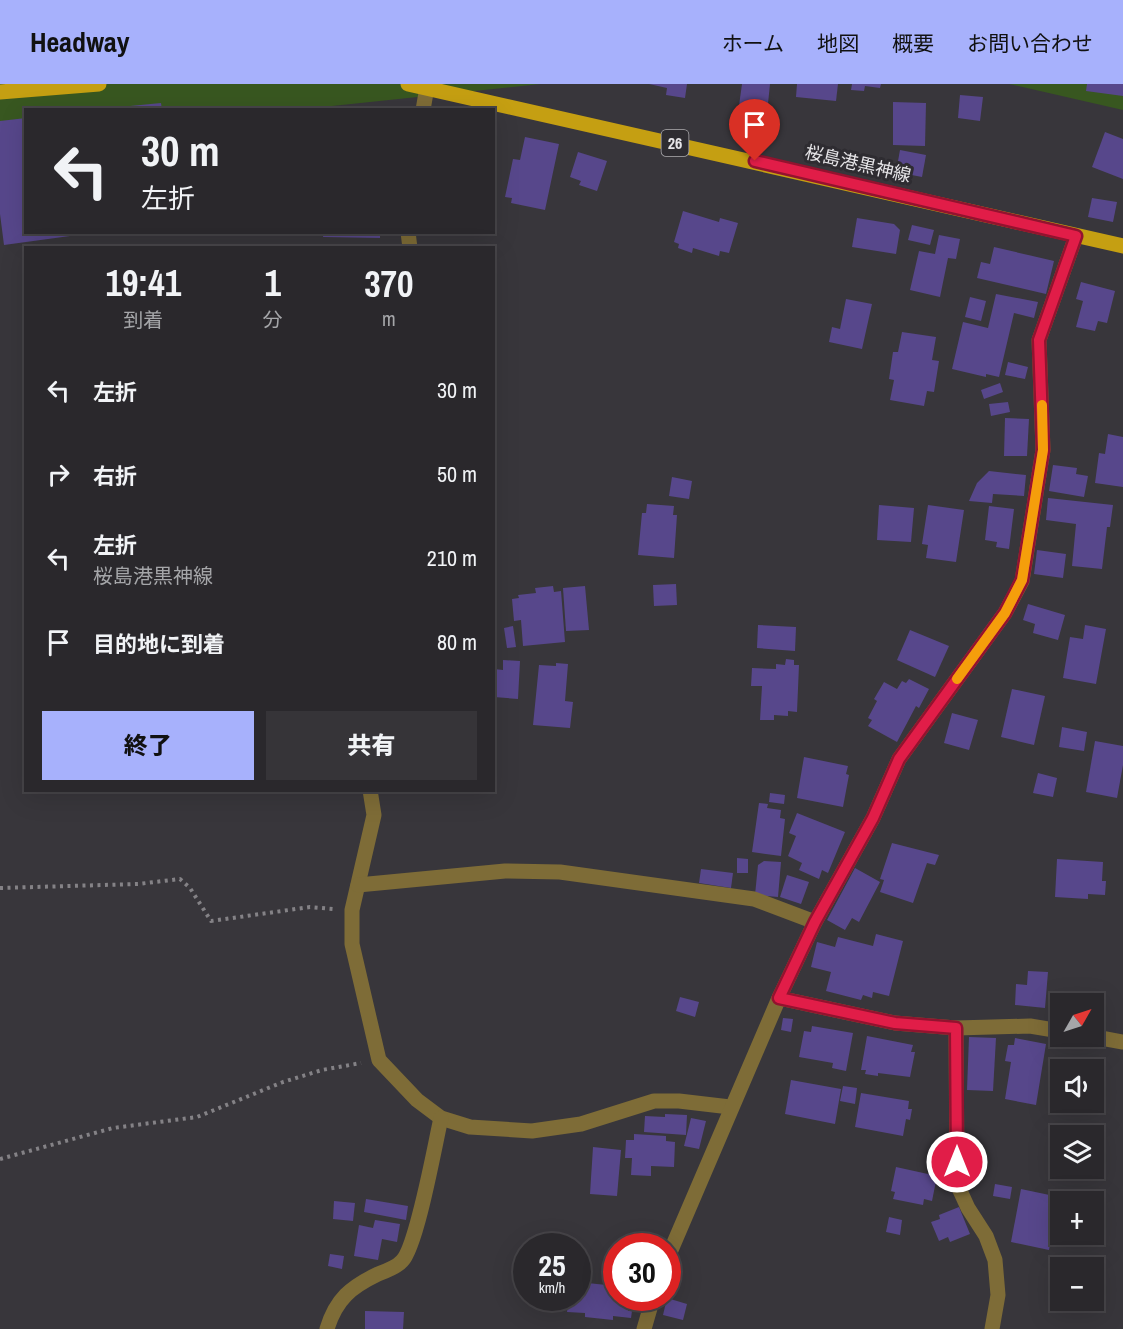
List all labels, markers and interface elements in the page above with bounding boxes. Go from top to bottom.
text: Headway [30,23,130,61]
text: ホーム [722,29,784,58]
text: 地図 [817,29,859,58]
text: 概要 [892,29,934,58]
text: お問い合わせ [967,29,1093,58]
pin [729,99,780,161]
icon: arrive [738,108,771,141]
text: 30 m [141,123,220,179]
road number: 26 [662,130,688,156]
icon: left [42,132,120,210]
street label: 桜島港黒神線 [803,139,914,188]
text: 左折 [141,180,195,216]
text: 19:41 [106,259,181,307]
text: 1 [264,259,281,307]
text: 370 [364,260,413,308]
text: m [382,305,396,332]
text: 到着 [123,306,163,333]
text: 分 [263,306,283,333]
icon: left [42,374,75,407]
text: 30 m [437,375,477,405]
text: 左折 [93,377,137,407]
icon: right [42,458,75,491]
text: 50 m [437,459,477,489]
text: 右折 [93,461,137,491]
text: 左折 [93,530,137,560]
icon: left [42,542,75,575]
text: 210 m [427,543,477,573]
text: 桜島港黒神線 [93,562,213,589]
icon: arrive [42,626,75,659]
text: 80 m [437,627,477,657]
text: 目的地に到着 [93,629,225,659]
button: 終了 [42,711,254,780]
button: 共有 [266,711,477,780]
north arrow [1050,993,1104,1047]
map controls [1050,993,1104,1311]
button: sound [1050,1059,1104,1113]
button: layers [1050,1125,1104,1179]
position arrow [925,1130,989,1194]
button: + [1050,1191,1104,1245]
speed limit sign: 30 [603,1233,681,1311]
text: 25 [538,1245,566,1285]
button: − [1050,1257,1104,1311]
text: km/h [539,1277,565,1298]

